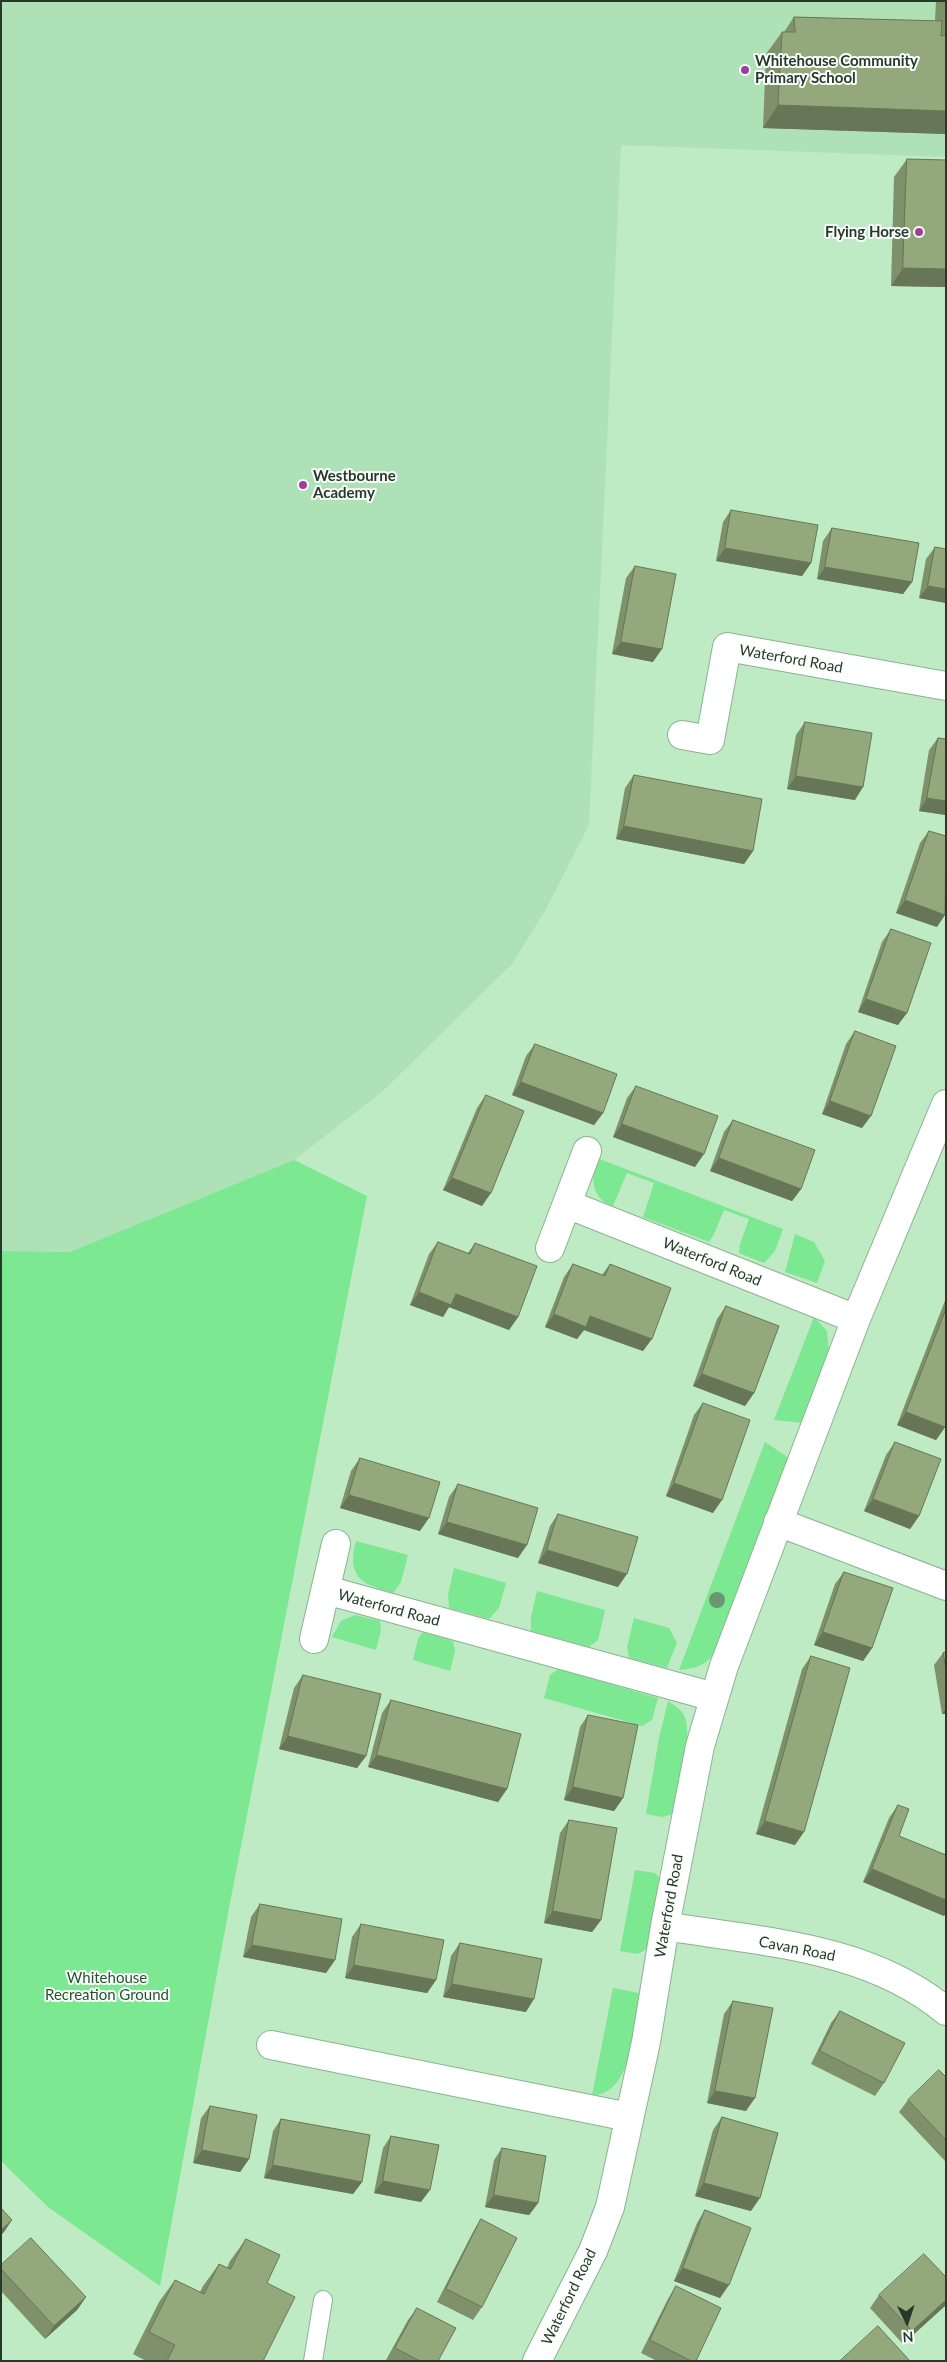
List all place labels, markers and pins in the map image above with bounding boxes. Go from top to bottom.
place label: Whitehouse Community Primary School [755,52,918,87]
marker: Whitehouse Community Primary School [739,64,751,76]
place label: Flying Horse [825,223,909,241]
marker: Flying Horse [913,226,925,238]
place label: Westbourne Academy [313,467,396,502]
marker: Westbourne Academy [297,479,309,491]

